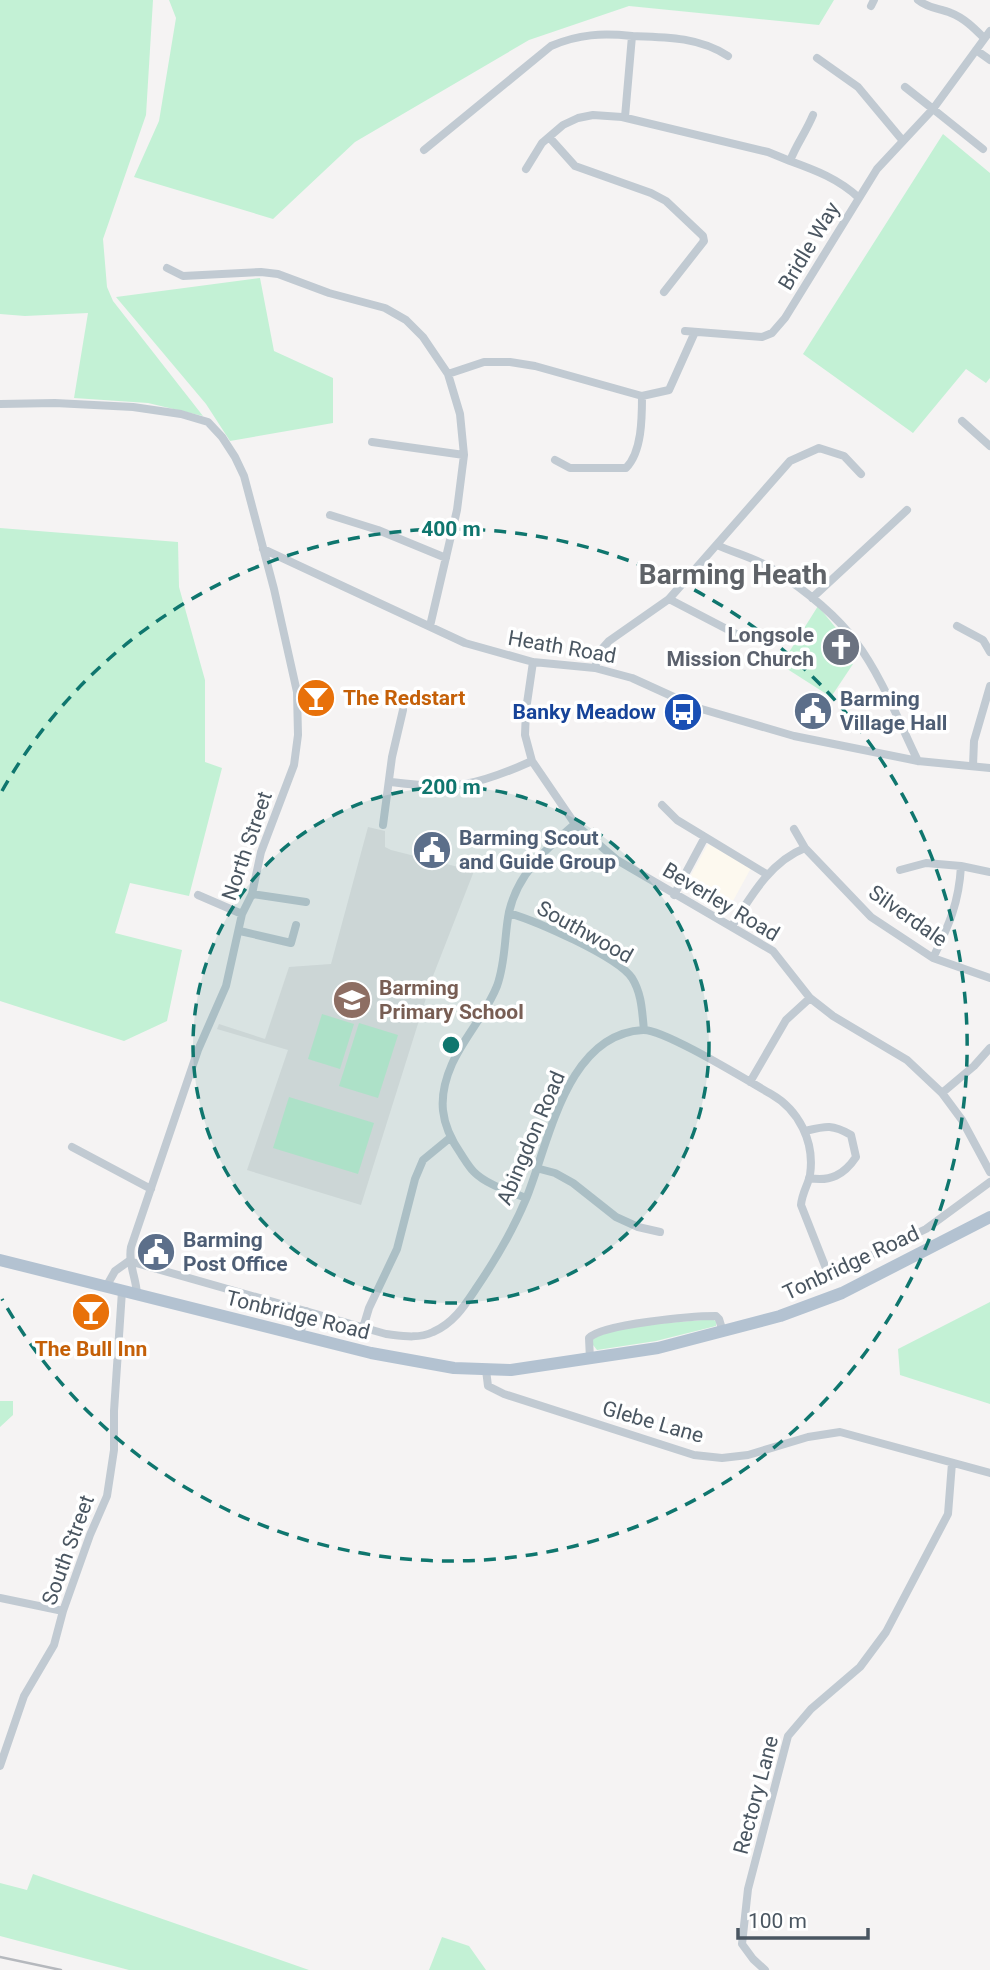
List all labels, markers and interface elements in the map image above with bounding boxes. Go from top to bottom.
street label: Bridle Way [773,198,845,294]
text: 400 m [421,517,481,541]
district label: Barming Heath [639,558,827,591]
place label: Longsole Mission Church [667,623,814,671]
street label: Heath Road [506,626,618,668]
church icon: Longsole Mission Church [820,626,862,668]
bar icon: The Redstart [295,677,337,719]
place label: The Redstart [343,686,465,710]
place label: Barming Village Hall [840,687,947,735]
public building icon: Barming Village Hall [792,690,834,732]
bus stop icon: Banky Meadow [662,691,704,733]
place label: Banky Meadow [513,700,657,724]
text: 200 m [421,775,481,799]
street label: North Street [217,788,277,904]
place label: Barming Scout and Guide Group [459,826,616,874]
public building icon: Barming Scout and Guide Group [411,829,453,871]
street label: Beverley Road [658,858,784,946]
street label: Silverdale [864,880,952,952]
street label: Southwood [533,896,637,968]
place label: Barming Primary School [379,976,524,1024]
school or university icon: Barming Primary School [331,979,373,1021]
centre of rings [439,1033,463,1057]
street label: Abingdon Road [492,1068,570,1208]
street label: Tonbridge Road [779,1221,923,1305]
place label: Barming Post Office [183,1228,288,1276]
public building icon: Barming Post Office [135,1231,177,1273]
street label: Tonbridge Road [224,1286,372,1344]
bar icon: The Bull Inn [70,1291,112,1333]
place label: The Bull Inn [35,1337,147,1361]
street label: Glebe Lane [600,1396,706,1448]
street label: South Street [37,1492,99,1608]
street label: Rectory Lane [729,1733,783,1857]
scale bar [738,1896,867,1940]
text: 100 m [748,1909,807,1933]

